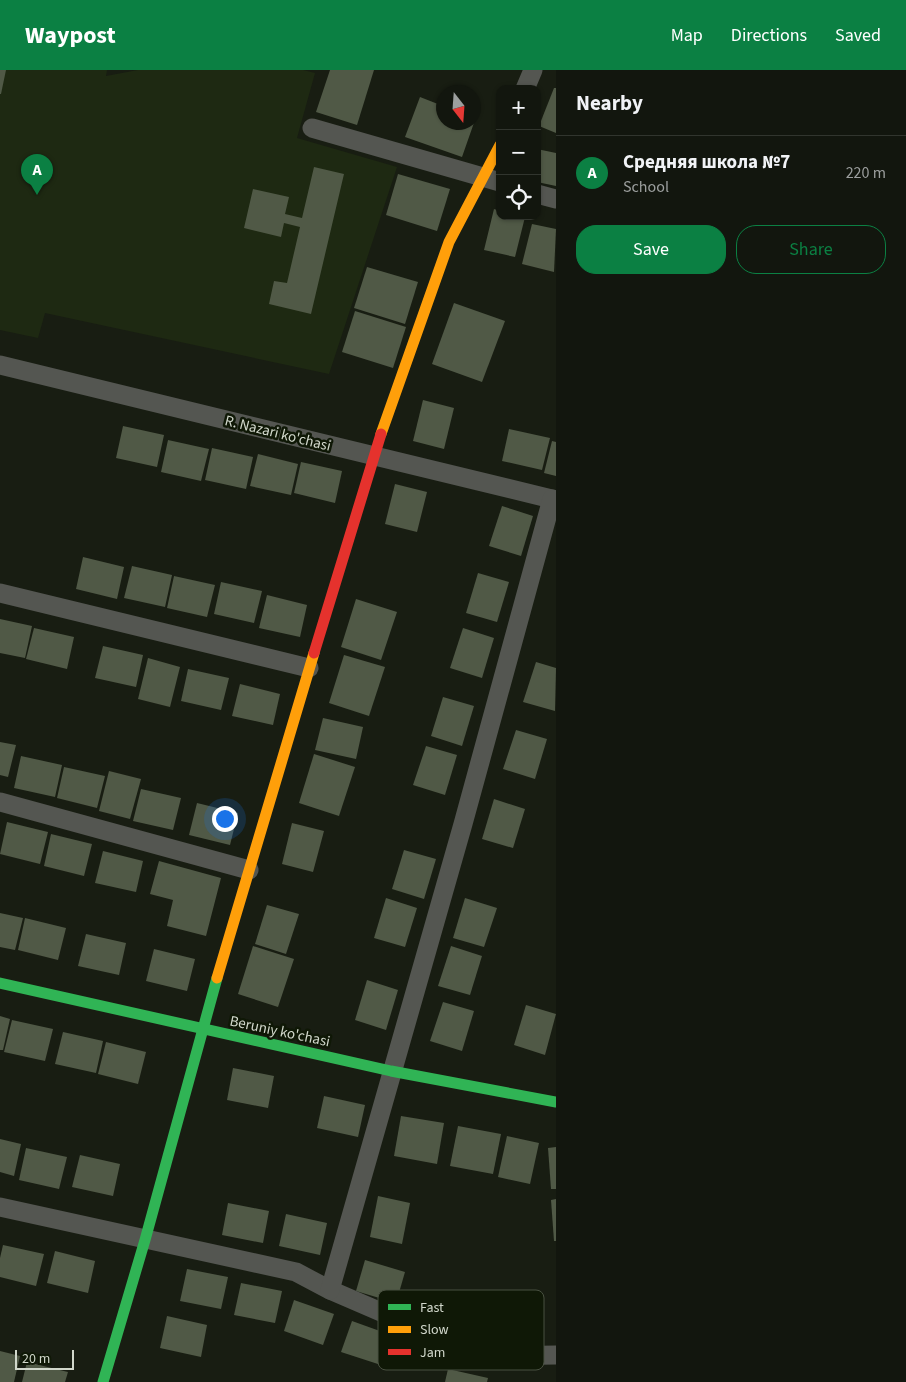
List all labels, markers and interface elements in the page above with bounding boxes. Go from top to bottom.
text: Waypost [25,18,116,53]
text: Map [671,23,703,48]
text: Directions [731,23,807,48]
text: Saved [835,23,881,48]
north arrow [436,85,481,130]
map controls [496,85,541,220]
button: + [496,85,541,130]
text: Nearby [576,88,643,118]
button: − [496,130,541,175]
text: Средняя школа №7 [623,149,790,176]
pin: A [21,154,53,195]
text: A [587,162,597,184]
text: 220 m [846,162,886,184]
button: locate [496,175,541,220]
text: School [623,176,669,198]
button: Save [576,225,726,274]
button: Share [736,225,886,274]
street label: R. Nazari ko'chasi [223,410,333,457]
your location [212,806,238,832]
street label: Beruniy ko'chasi [228,1011,332,1052]
legend [378,1290,544,1370]
text: Fast [420,1298,444,1318]
text: Slow [420,1320,449,1340]
text: Jam [420,1343,445,1363]
scale bar [15,1347,74,1370]
text: 20 m [22,1349,50,1369]

